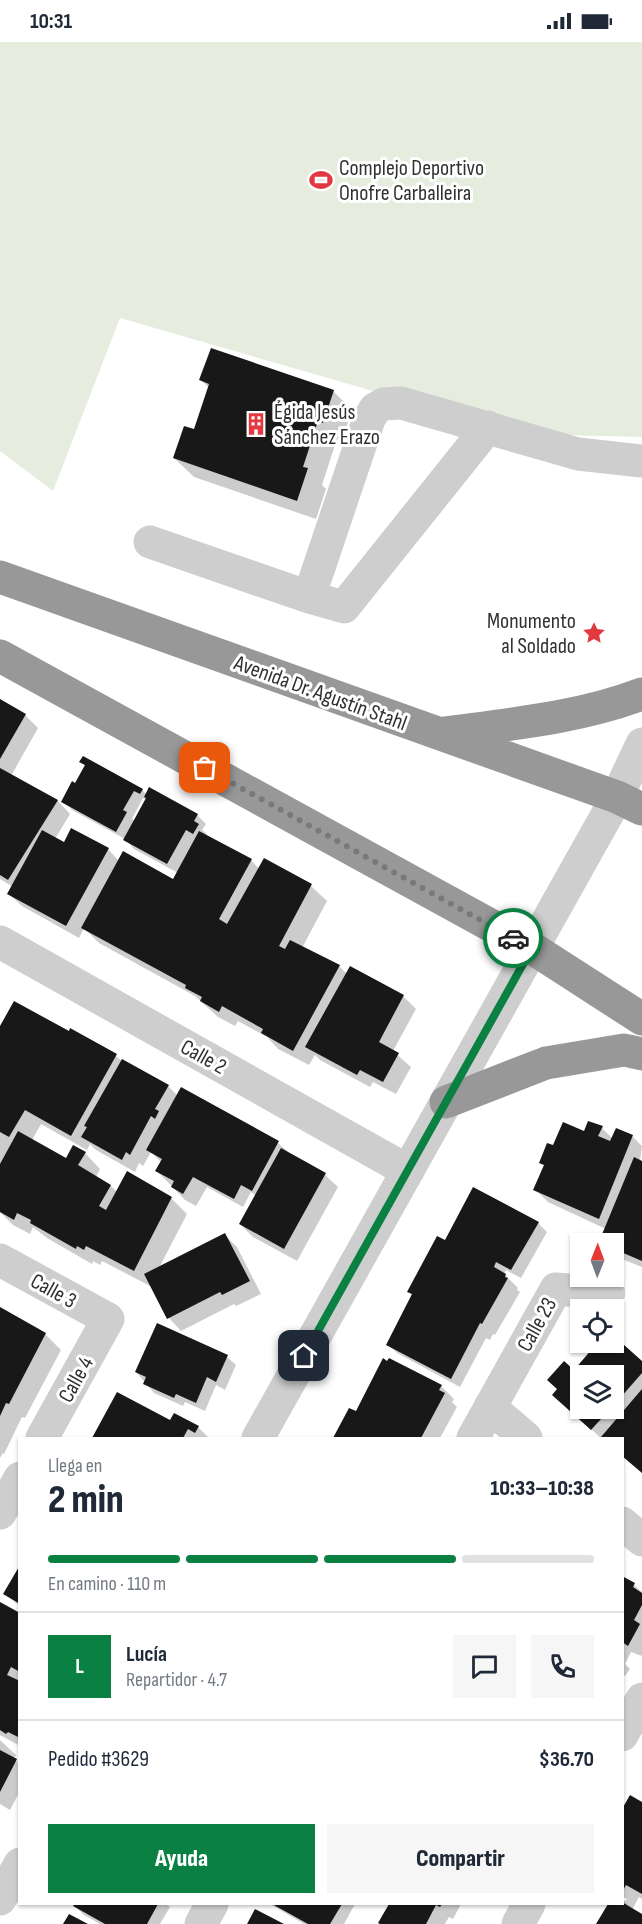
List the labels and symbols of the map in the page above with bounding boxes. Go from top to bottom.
place label: Complejo Deportivo Onofre Carballeira [339,155,484,207]
sports icon: Complejo Deportivo Onofre Carballeira [308,167,334,193]
place label: Égida Jesús Sánchez Erazo [274,399,380,451]
building icon: Égida Jesús Sánchez Erazo [243,411,269,437]
place label: Monumento al Soldado [487,608,576,660]
place icon: Monumento al Soldado [581,620,607,646]
street label: Avenida Dr. Agustín Stahl [229,649,411,737]
pin [179,742,230,793]
courier [483,908,543,968]
street label: Calle 2 [176,1034,231,1081]
north arrow [570,1233,624,1287]
street label: Calle 3 [26,1268,81,1315]
street label: Calle 23 [512,1293,563,1356]
pin [278,1330,329,1381]
street label: Calle 4 [53,1352,100,1407]

